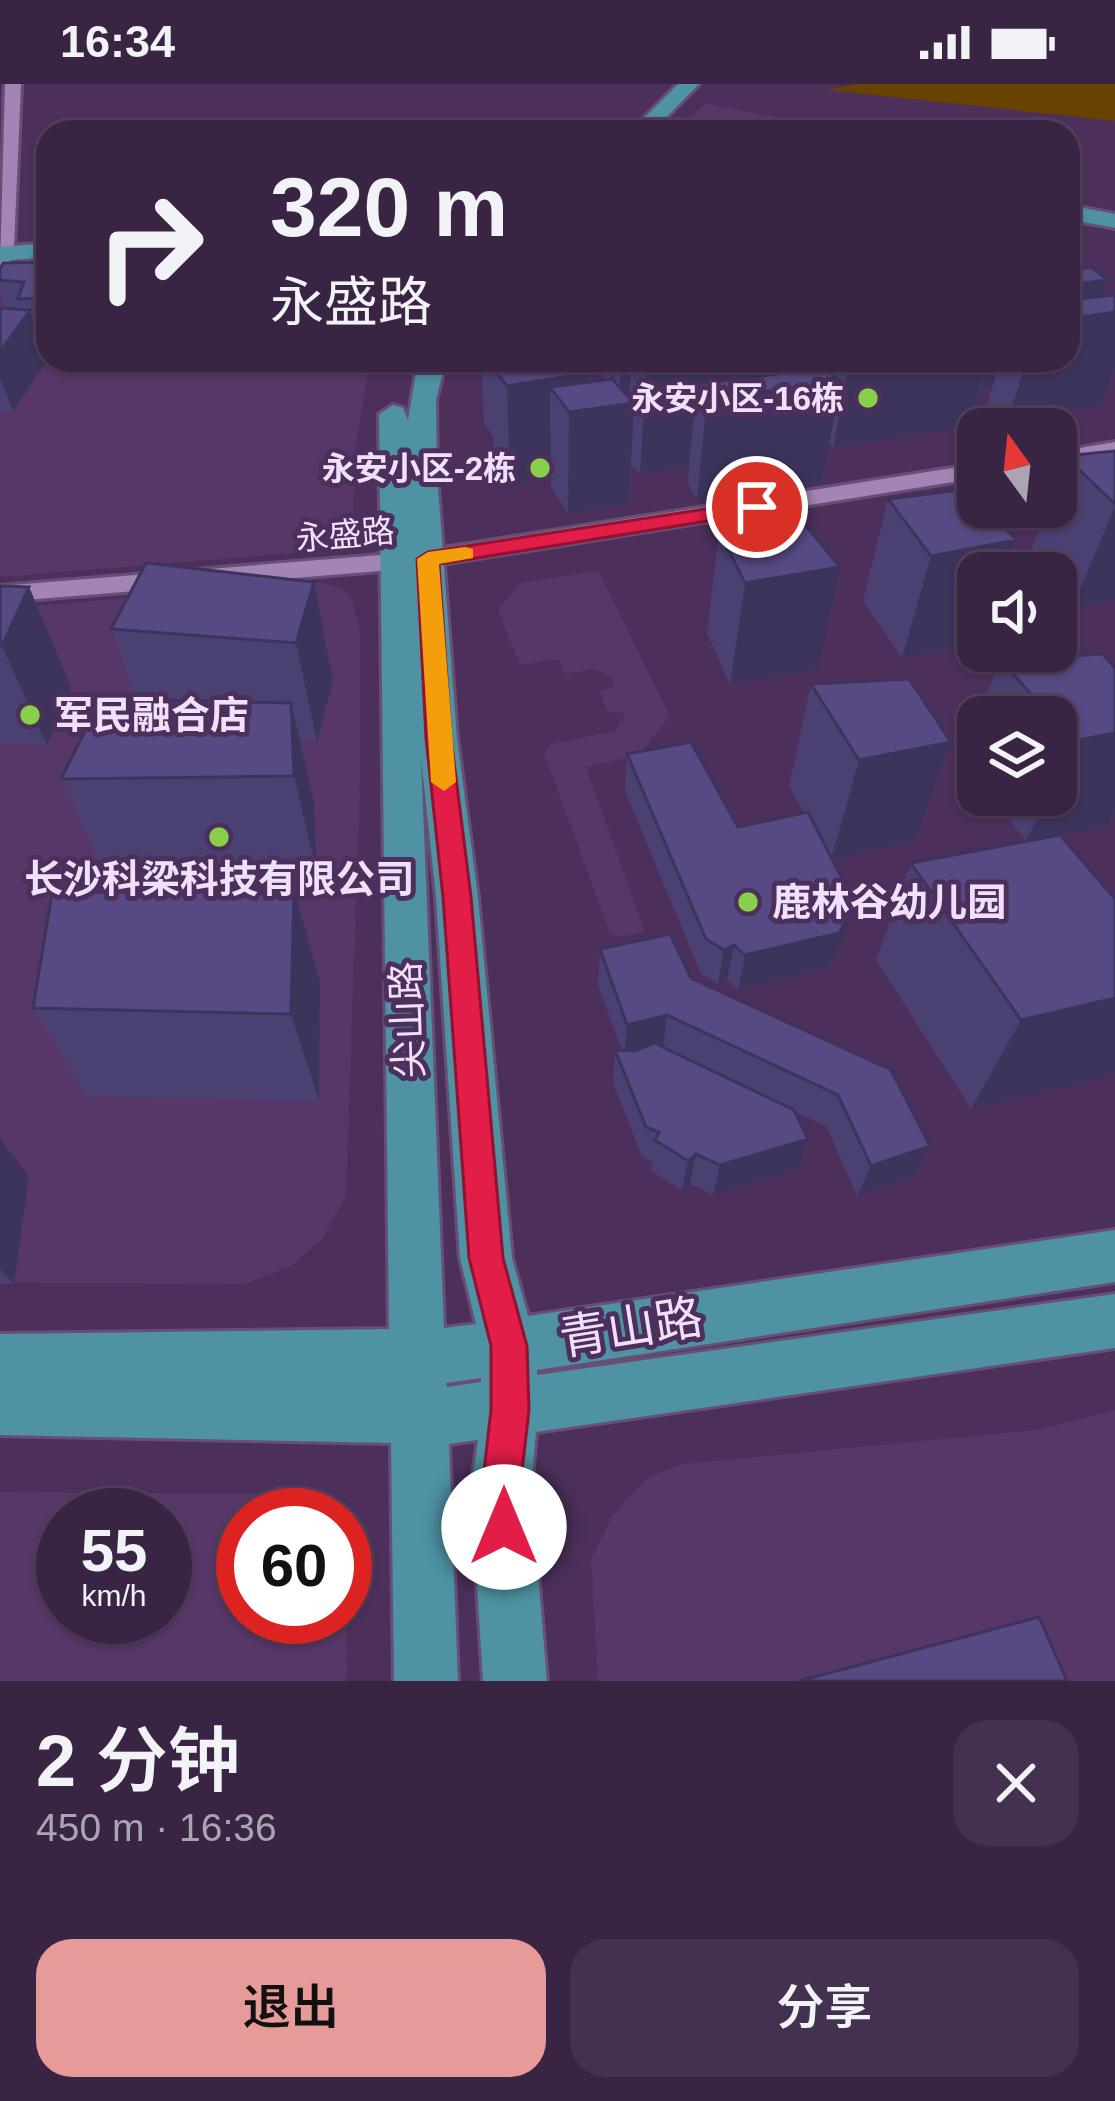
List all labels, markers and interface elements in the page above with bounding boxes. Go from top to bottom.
text: 16:34 [60,16,175,67]
text: 320 m [270,160,508,254]
icon: right [72,168,228,324]
text: 永盛路 [270,272,432,332]
place label: 永安小区-16栋 [631,380,844,417]
marker: 永安小区-16栋 [855,385,881,411]
north arrow [957,408,1077,528]
map controls [957,408,1077,816]
place label: 永安小区-2栋 [322,450,516,487]
marker: 永安小区-2栋 [527,455,553,481]
pin [706,456,808,558]
icon: arrive [724,474,790,540]
street label: 永盛路 [294,512,396,557]
button: sound [957,552,1077,672]
place label: 军民融合店 [54,694,249,737]
button: layers [957,696,1077,816]
marker: 军民融合店 [17,702,43,728]
marker: 长沙科梁科技有限公司 [206,824,232,850]
place label: 长沙科梁科技有限公司 [24,858,414,901]
place label: 鹿林谷幼儿园 [772,881,1006,924]
marker: 鹿林谷幼儿园 [735,889,761,915]
street label: 尖山路 [384,961,431,1079]
street label: 青山路 [556,1290,706,1365]
position arrow [441,1464,567,1590]
speed limit sign: 60 [216,1488,372,1644]
text: 55 [81,1517,147,1584]
text: km/h [81,1579,147,1612]
button: close [953,1720,1079,1846]
text: 2 分钟 [36,1721,240,1801]
text: 450 m · 16:36 [36,1806,277,1849]
button: 退出 [36,1939,546,2077]
button: 分享 [570,1939,1079,2077]

